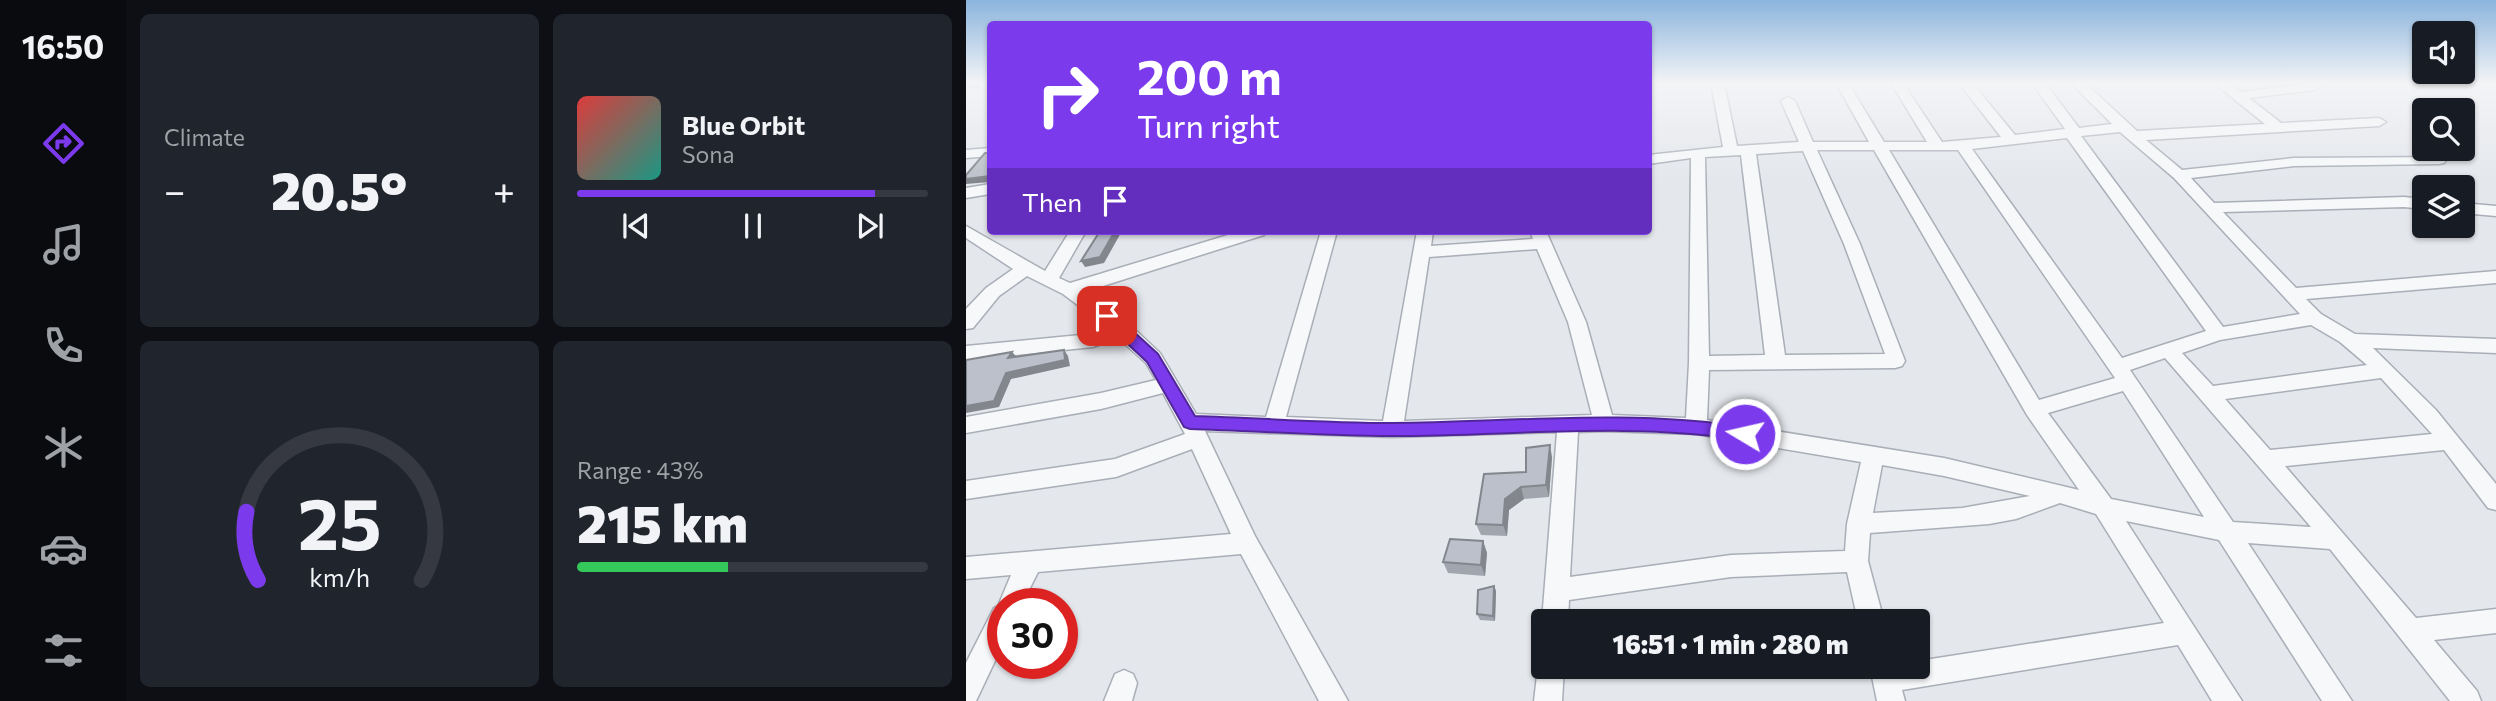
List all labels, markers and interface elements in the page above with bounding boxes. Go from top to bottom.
map controls [2412,21,2475,238]
button: sound [2412,21,2475,84]
text: 16:50 [22,26,104,66]
text: 200 m [1137,45,1282,105]
icon: right [1022,49,1113,140]
button: search [2412,98,2475,161]
text: Turn right [1137,105,1280,145]
text: Blue Orbit [682,109,805,140]
icon: directions [39,119,88,168]
text: Climate [164,123,245,151]
text: Sona [682,140,734,168]
text: 20.5° [271,157,407,221]
text: − [164,166,186,213]
text: + [493,166,515,213]
button: layers [2412,175,2475,238]
icon: arrive [1096,182,1134,220]
text: Then [1022,186,1082,217]
icon: previous [617,207,655,245]
icon: pause [734,207,772,245]
icon: next [851,207,889,245]
icon: music [39,220,88,269]
pin [1077,286,1137,346]
icon: arrive [1088,297,1126,335]
icon: phone [39,321,88,370]
position arrow [1708,397,1782,471]
icon: climate [39,423,88,472]
text: Range · 43% [577,456,703,484]
text: 25 [298,476,381,565]
text: 215 km [577,490,748,554]
icon: car [39,524,88,573]
text: km/h [309,562,370,592]
speed limit sign: 30 [987,588,1078,679]
icon: filters [39,626,88,675]
text: 16:51 · 1 min · 280 m [1613,628,1849,659]

